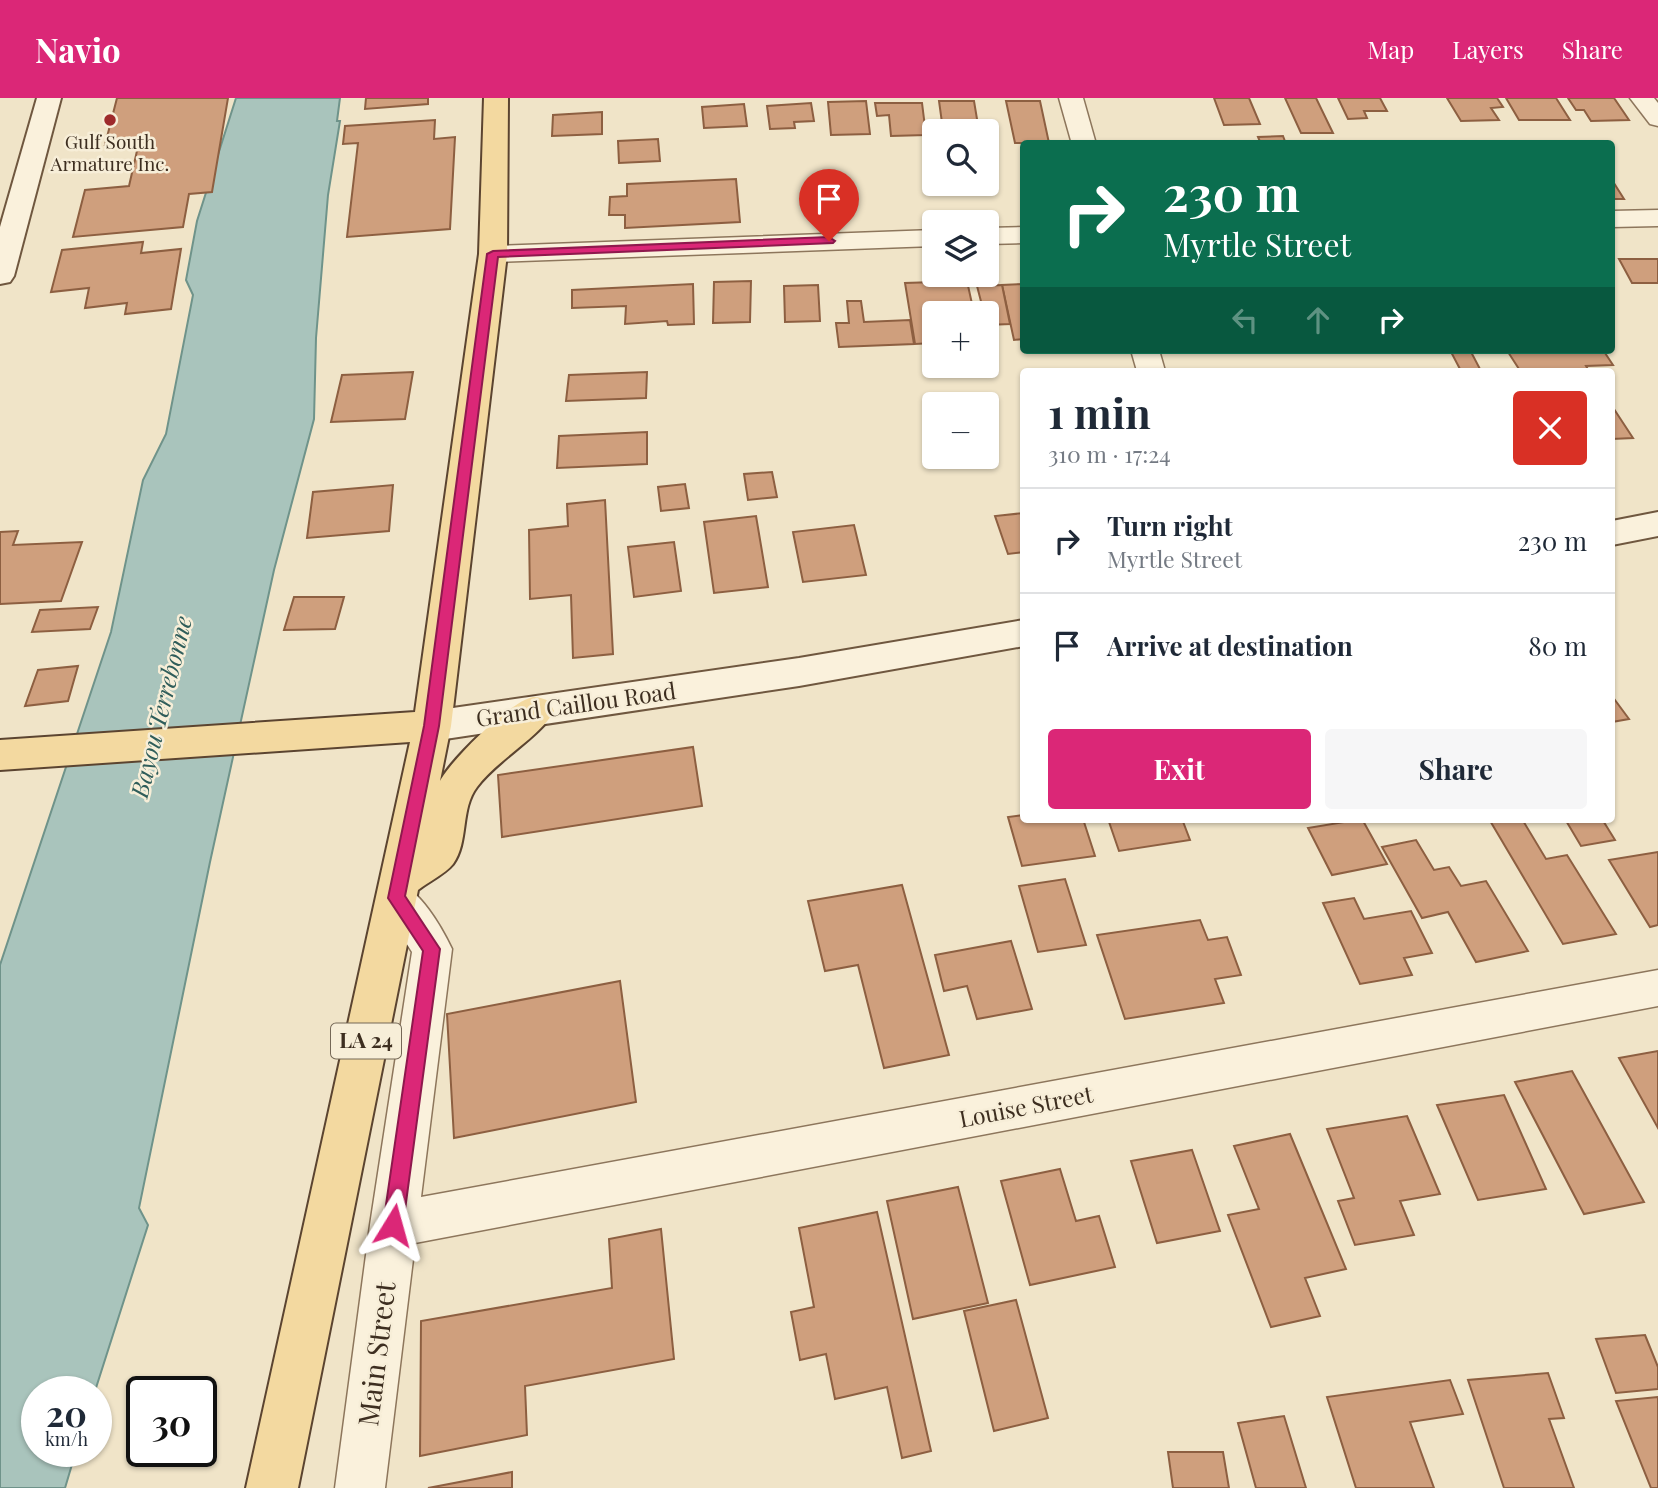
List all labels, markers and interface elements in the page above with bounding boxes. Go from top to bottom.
text: Navio [35,27,121,71]
text: Map [1368,33,1414,65]
text: Layers [1452,33,1524,65]
text: Share [1562,33,1623,65]
marker: Gulf South Armature Inc. [102,112,118,128]
map controls [922,119,999,469]
button: search [922,119,999,196]
place label: Gulf South Armature Inc. [50,128,169,176]
text: 230 m [1163,159,1300,224]
icon: right [1048,168,1139,259]
pin [799,169,859,241]
icon: arrive [810,180,848,218]
button: layers [922,210,999,287]
text: Myrtle Street [1163,222,1351,265]
button: + [922,301,999,378]
icon: left [1226,301,1264,339]
icon: ahead [1299,301,1337,339]
icon: right [1372,301,1410,339]
text: 1 min [1048,384,1151,440]
button: close [1513,391,1587,465]
button: − [922,392,999,469]
text: 310 m · 17:24 [1048,438,1171,469]
text: Turn right [1107,508,1233,543]
icon: right [1048,522,1086,560]
text: 230 m [1518,523,1587,558]
text: Myrtle Street [1107,543,1242,574]
water label: Bayou Terrebonne [122,612,198,802]
icon: arrive [1048,627,1086,665]
text: Arrive at destination [1107,628,1353,663]
text: 80 m [1528,628,1587,663]
street label: Grand Caillou Road [474,674,678,733]
button: Exit [1048,729,1311,809]
button: Share [1325,729,1587,809]
road number: LA 24 [331,1024,401,1058]
street label: Louise Street [956,1077,1096,1134]
position arrow [356,1188,430,1262]
street label: Main Street [348,1278,403,1428]
speed limit sign: 30 [126,1376,217,1467]
text: 20 [46,1389,87,1436]
text: km/h [45,1427,88,1451]

